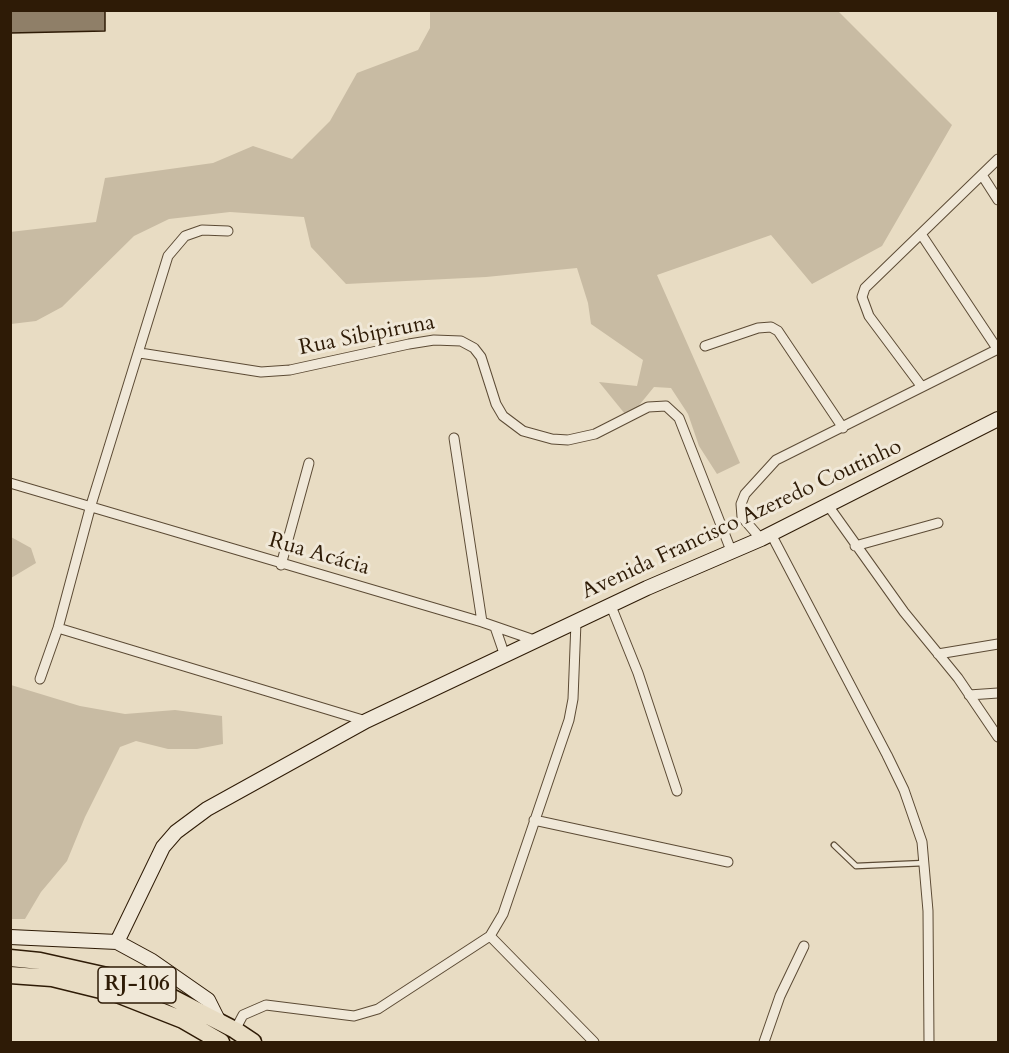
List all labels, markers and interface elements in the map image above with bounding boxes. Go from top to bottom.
street label: Rua Sibipiruna [297,310,437,362]
street label: Avenida Francisco Azeredo Coutinho [578,434,906,606]
street label: Rua Acácia [266,528,372,582]
road number: RJ-106 [98,967,176,1003]

